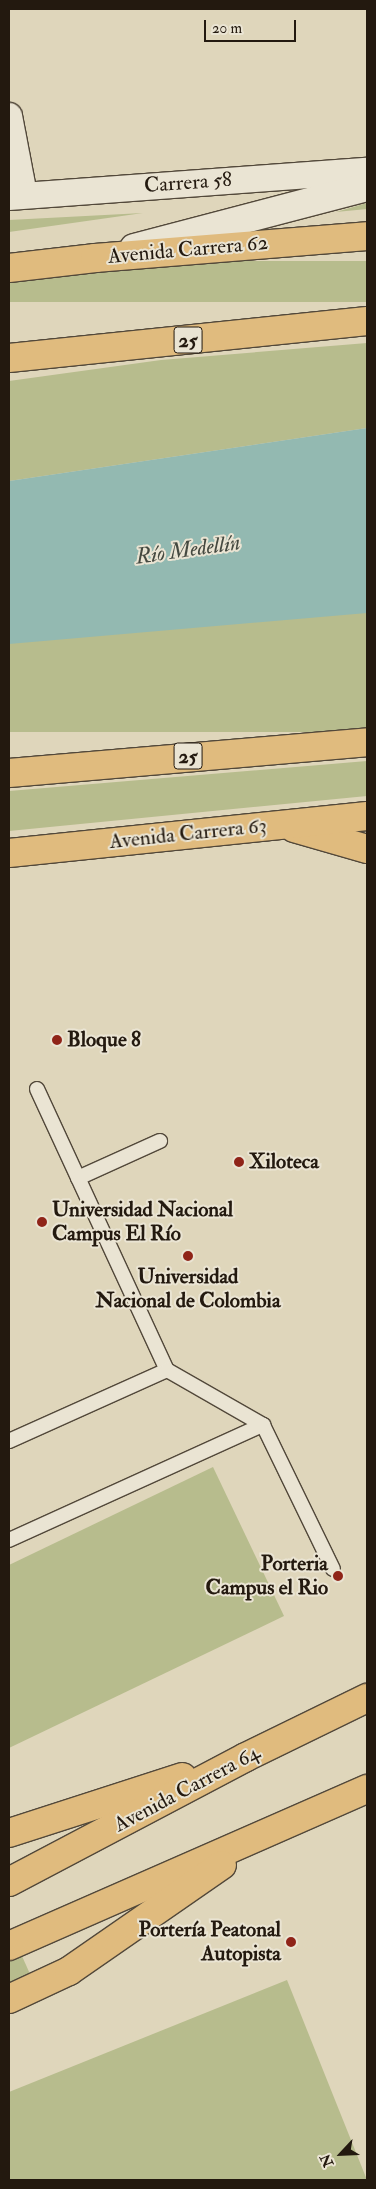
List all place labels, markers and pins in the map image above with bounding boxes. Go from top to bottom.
place label: Bloque 8 [67,1027,141,1053]
marker: Bloque 8 [51,1034,63,1046]
place label: Xiloteca [249,1149,319,1175]
marker: Xiloteca [233,1156,245,1168]
place label: Universidad Nacional Campus El Río [52,1197,233,1247]
marker: Universidad Nacional Campus El Río [36,1216,48,1228]
marker: Universidad Nacional de Colombia [182,1250,194,1262]
place label: Universidad Nacional de Colombia [95,1264,281,1314]
place label: Porteria Campus el Rio [206,1551,328,1601]
marker: Porteria Campus el Rio [332,1570,344,1582]
place label: Portería Peatonal Autopista [138,1917,281,1967]
marker: Portería Peatonal Autopista [285,1936,297,1948]

